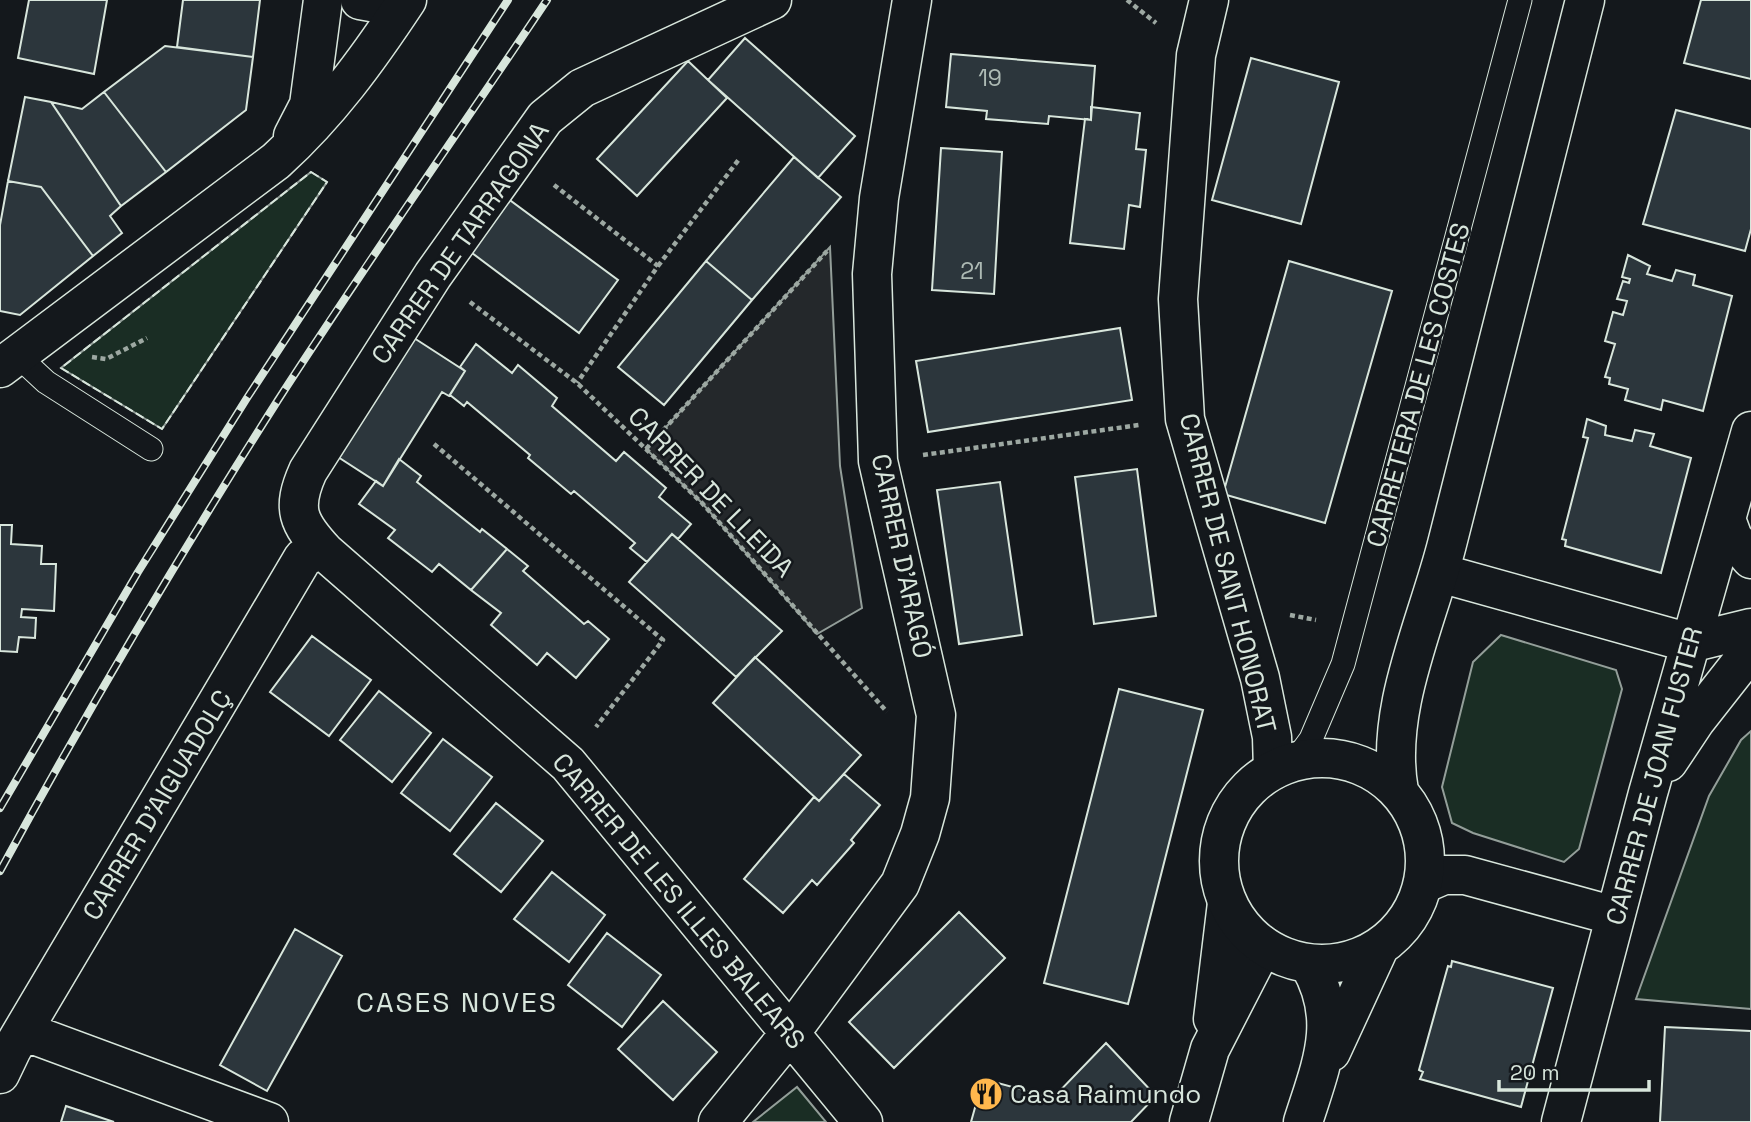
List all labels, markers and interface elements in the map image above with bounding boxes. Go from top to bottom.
house number: 19 [978,63,1002,93]
street label: CARRER DE TARRAGONA [363,115,557,371]
street label: CARRETERA DE LES COSTES [1358,219,1478,551]
house number: 21 [960,256,984,286]
street label: CARRER DE LLEIDA [621,399,801,585]
street label: CARRER DE SANT HONORAT [1172,410,1284,736]
street label: CARRER D'ARAGÓ [864,451,940,661]
street label: CARRER DE JOAN FUSTER [1598,623,1710,929]
street label: CARRER D'AIGUADOLÇ [75,684,239,926]
street label: CARRER DE LES ILLES BALEARS [545,746,813,1056]
district label: CASES NOVES [356,984,558,1020]
scale bar [1499,1048,1650,1092]
text: 20 m [1510,1059,1560,1086]
restaurant icon: Casa Raimundo [967,1075,1005,1113]
place label: Casa Raimundo [1010,1077,1201,1111]

